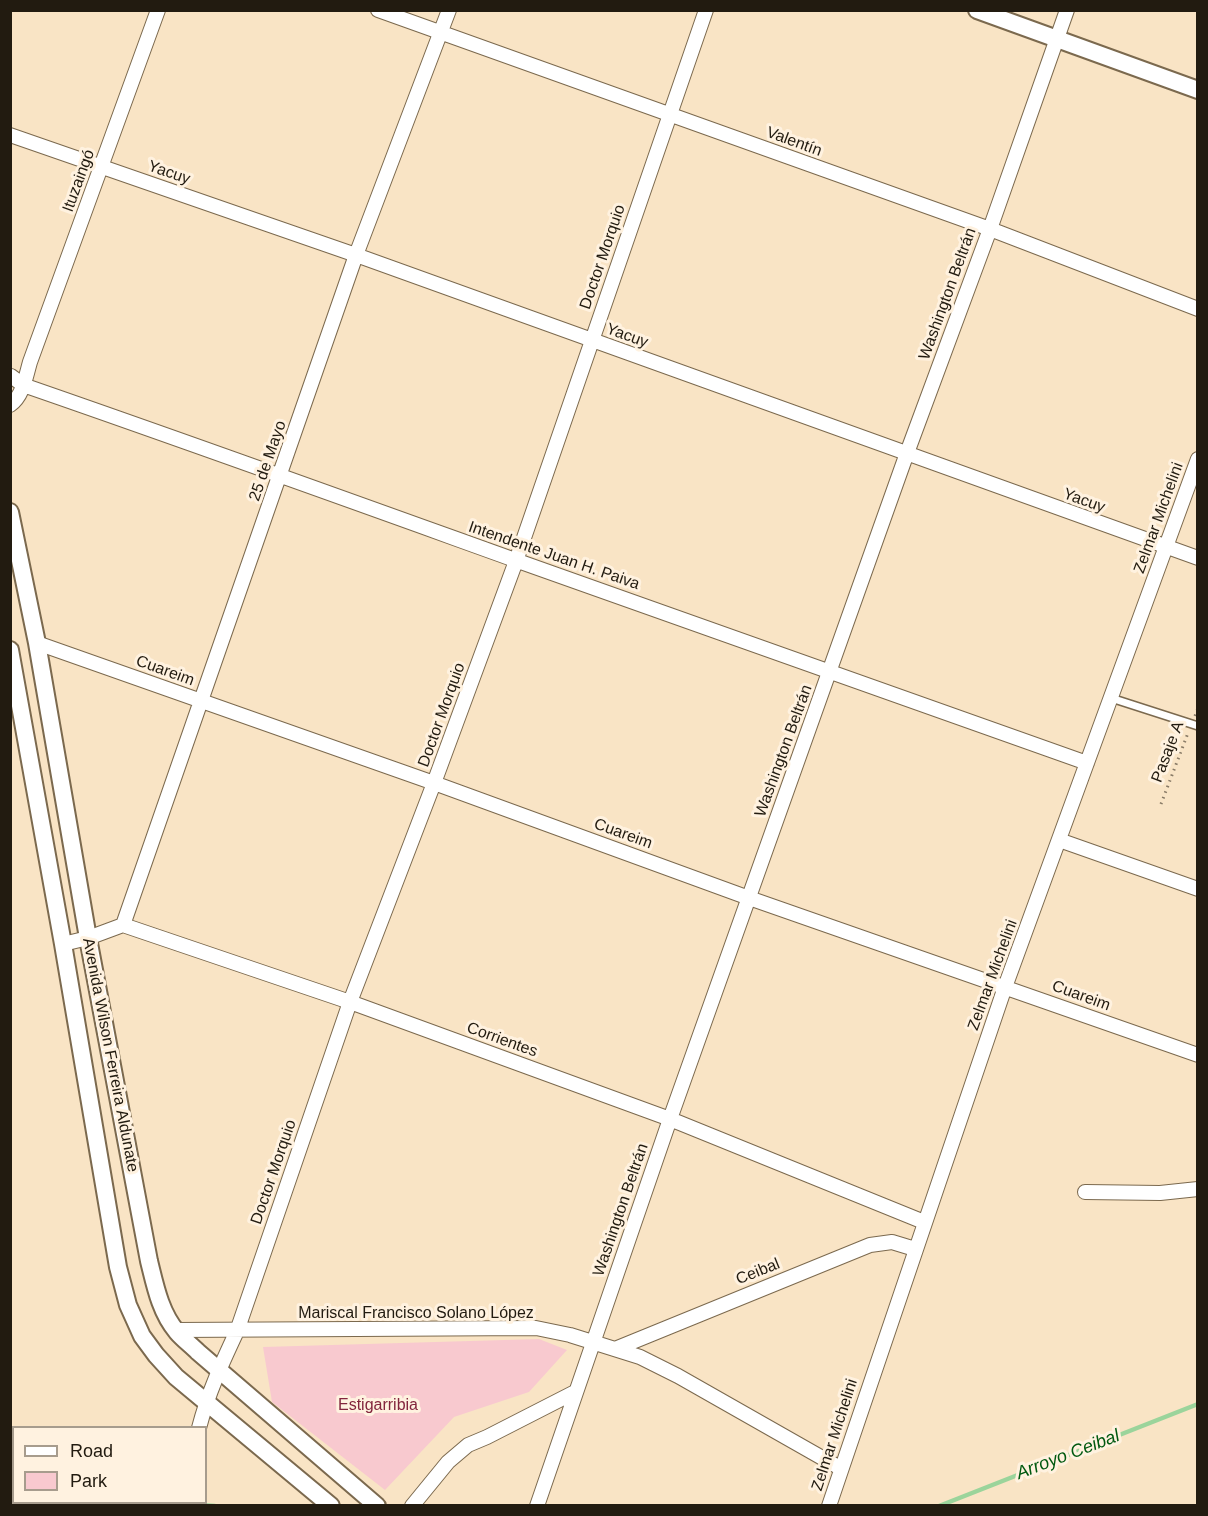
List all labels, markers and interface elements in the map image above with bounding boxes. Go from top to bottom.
street label: Valentín [764,123,824,161]
street label: Ituzaingó [59,147,99,215]
street label: Yacuy [145,157,193,189]
street label: Doctor Morquio [576,202,630,312]
street label: Washington Beltrán [915,225,981,363]
street label: Yacuy [603,320,651,352]
street label: 25 de Mayo [245,418,291,504]
street label: Zelmar Michelini [1130,460,1188,576]
street label: Yacuy [1060,485,1108,517]
street label: Intendente Juan H. Paiva [466,518,642,594]
street label: Cuareim [133,652,197,690]
street label: Doctor Morquio [414,660,470,770]
street label: Washington Beltrán [751,682,817,820]
street label: Pasaje A [1148,719,1188,785]
street label: Cuareim [591,815,655,853]
street label: Zelmar Michelini [964,917,1022,1033]
street label: Avenida Wilson Ferreira Aldunate [78,936,142,1174]
street label: Cuareim [1049,977,1113,1015]
street label: Corrientes [464,1018,540,1062]
street label: Doctor Morquio [247,1117,301,1227]
street label: Washington Beltrán [589,1141,653,1279]
street label: Ceibal [733,1255,783,1289]
street label: Mariscal Francisco Solano López [298,1304,534,1324]
street label: Zelmar Michelini [808,1377,862,1493]
park label: Estigarribia [338,1396,418,1416]
water label: Arroyo Ceibal [1013,1425,1123,1485]
legend [12,1426,207,1504]
text: Road [70,1441,113,1461]
text: Park [70,1471,107,1491]

